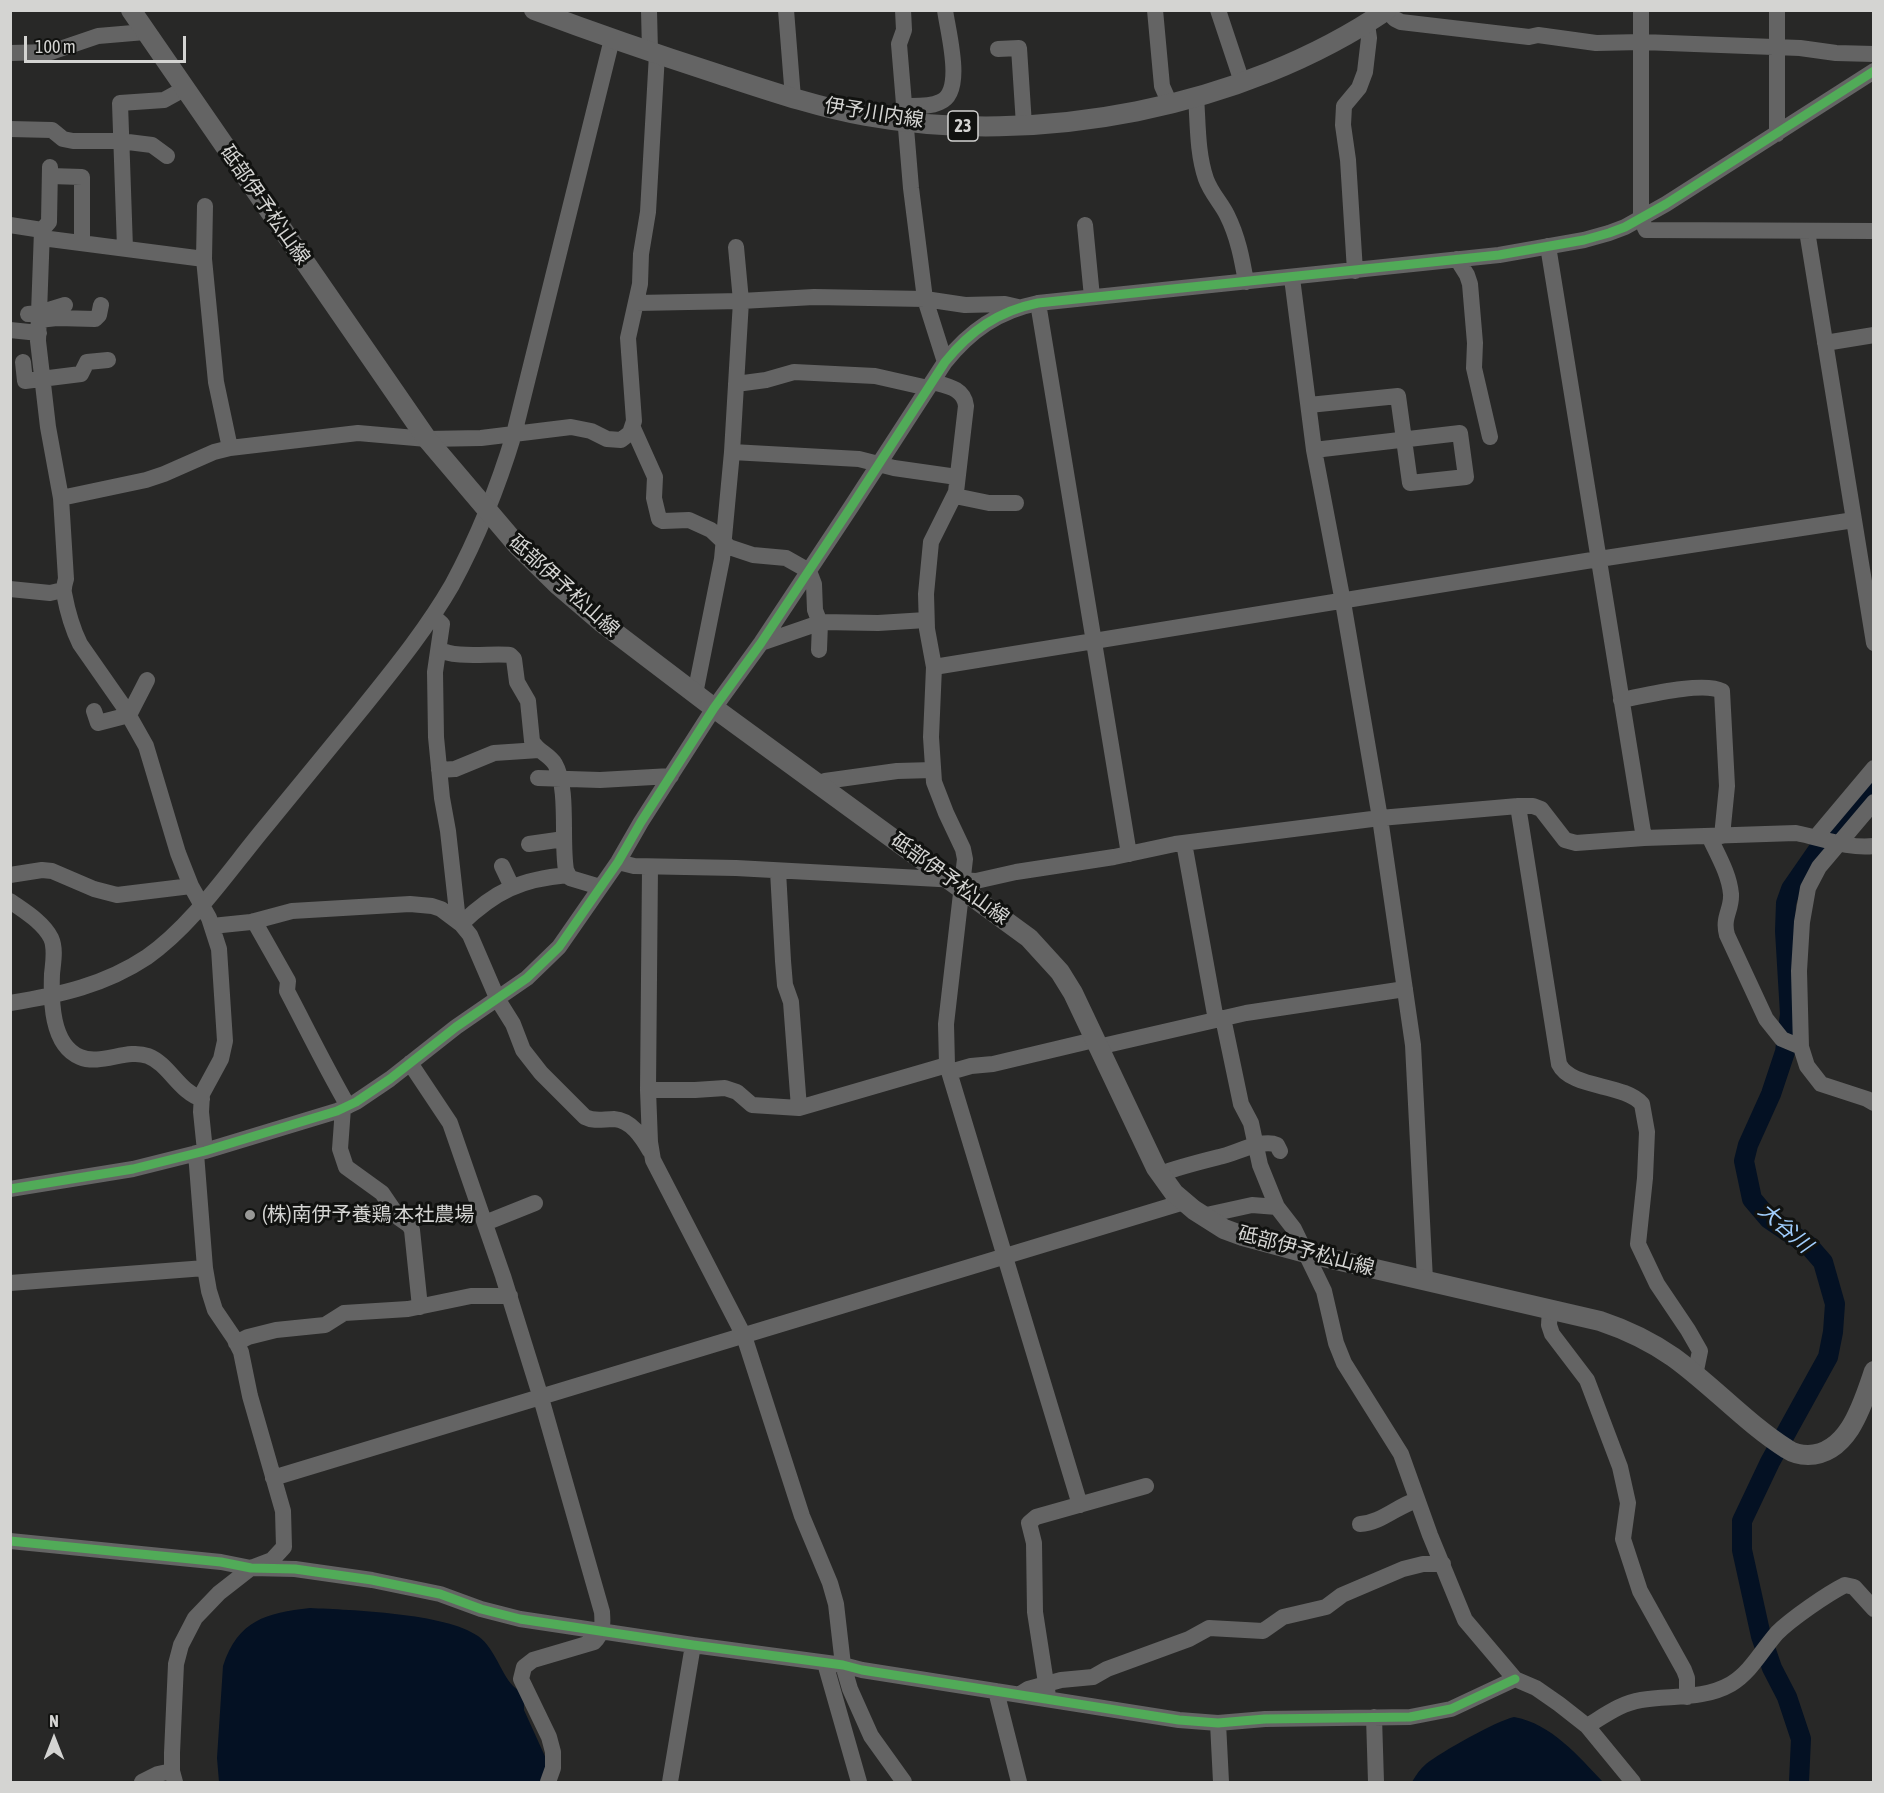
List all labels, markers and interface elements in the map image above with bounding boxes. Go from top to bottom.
scale bar [27,24,189,62]
text: 100 m [35,36,76,57]
street label: 伊予川内線 [823,93,925,133]
road number: 23 [948,111,978,141]
street label: 砥部伊予松山線 [215,141,315,269]
street label: 砥部伊予松山線 [504,530,624,642]
street label: 砥部伊予松山線 [886,828,1014,930]
water label: 大谷川 [1753,1198,1817,1258]
place label: (株)南伊予養鶏 本社農場 [262,1203,474,1227]
marker: (株)南伊予養鶏 本社農場 [243,1208,257,1222]
street label: 砥部伊予松山線 [1235,1221,1377,1281]
north arrow [24,1709,84,1769]
text: N [49,1712,59,1730]

